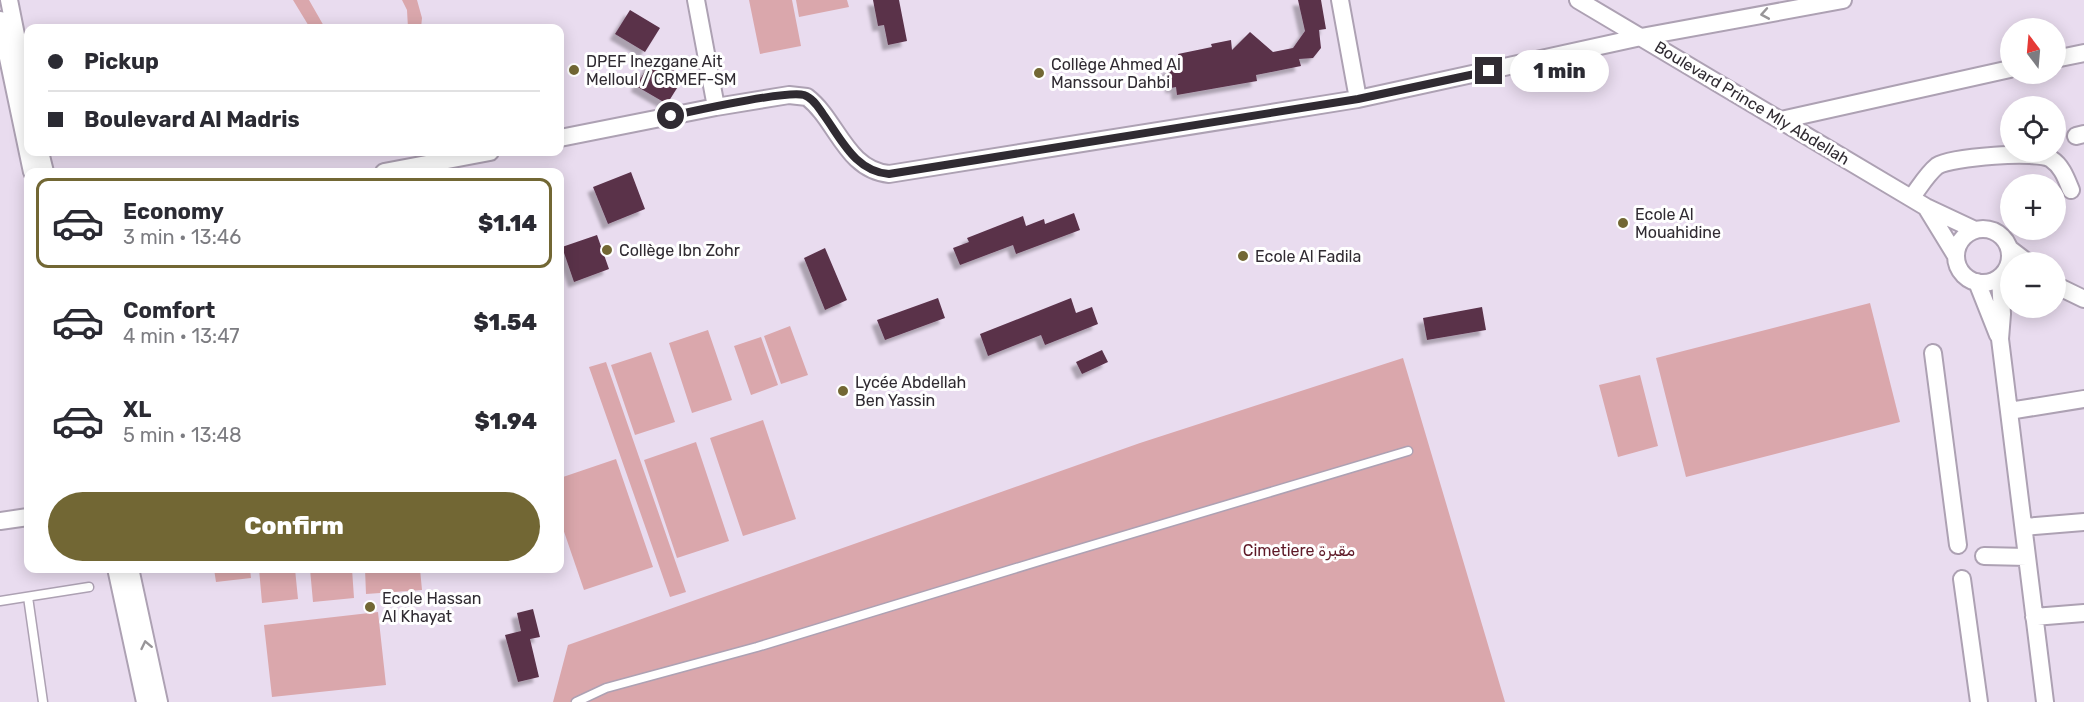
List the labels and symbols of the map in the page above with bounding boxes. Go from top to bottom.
one-way arrow [1760,8,1769,20]
north arrow [2000,18,2066,84]
street label: Boulevard Prince Mly Abdellah [1651,37,1853,169]
callout: 1 min [1510,50,1609,92]
place label: DPEF Inezgane Ait Melloul / CRMEF-SM [586,52,737,89]
place label: Collège Ahmed Al Manssour Dahbi [1051,55,1181,92]
route end [1475,57,1502,84]
marker: DPEF Inezgane Ait Melloul / CRMEF-SM [567,63,581,77]
marker: Collège Ahmed Al Manssour Dahbi [1032,66,1046,80]
route start [657,102,684,129]
place label: Ecole Al Mouahidine [1635,205,1721,242]
marker: Ecole Al Mouahidine [1616,216,1630,230]
place label: Collège Ibn Zohr [619,241,740,260]
marker: Collège Ibn Zohr [600,243,614,257]
place label: Ecole Al Fadila [1255,247,1361,266]
marker: Ecole Al Fadila [1236,249,1250,263]
place label: Lycée Abdellah Ben Yassin [855,373,966,410]
marker: Lycée Abdellah Ben Yassin [836,384,850,398]
park label: Cimetiere مقبرة [1243,541,1355,561]
place label: Ecole Hassan Al Khayat [382,589,482,626]
marker: Ecole Hassan Al Khayat [363,600,377,614]
one-way arrow [140,640,153,650]

